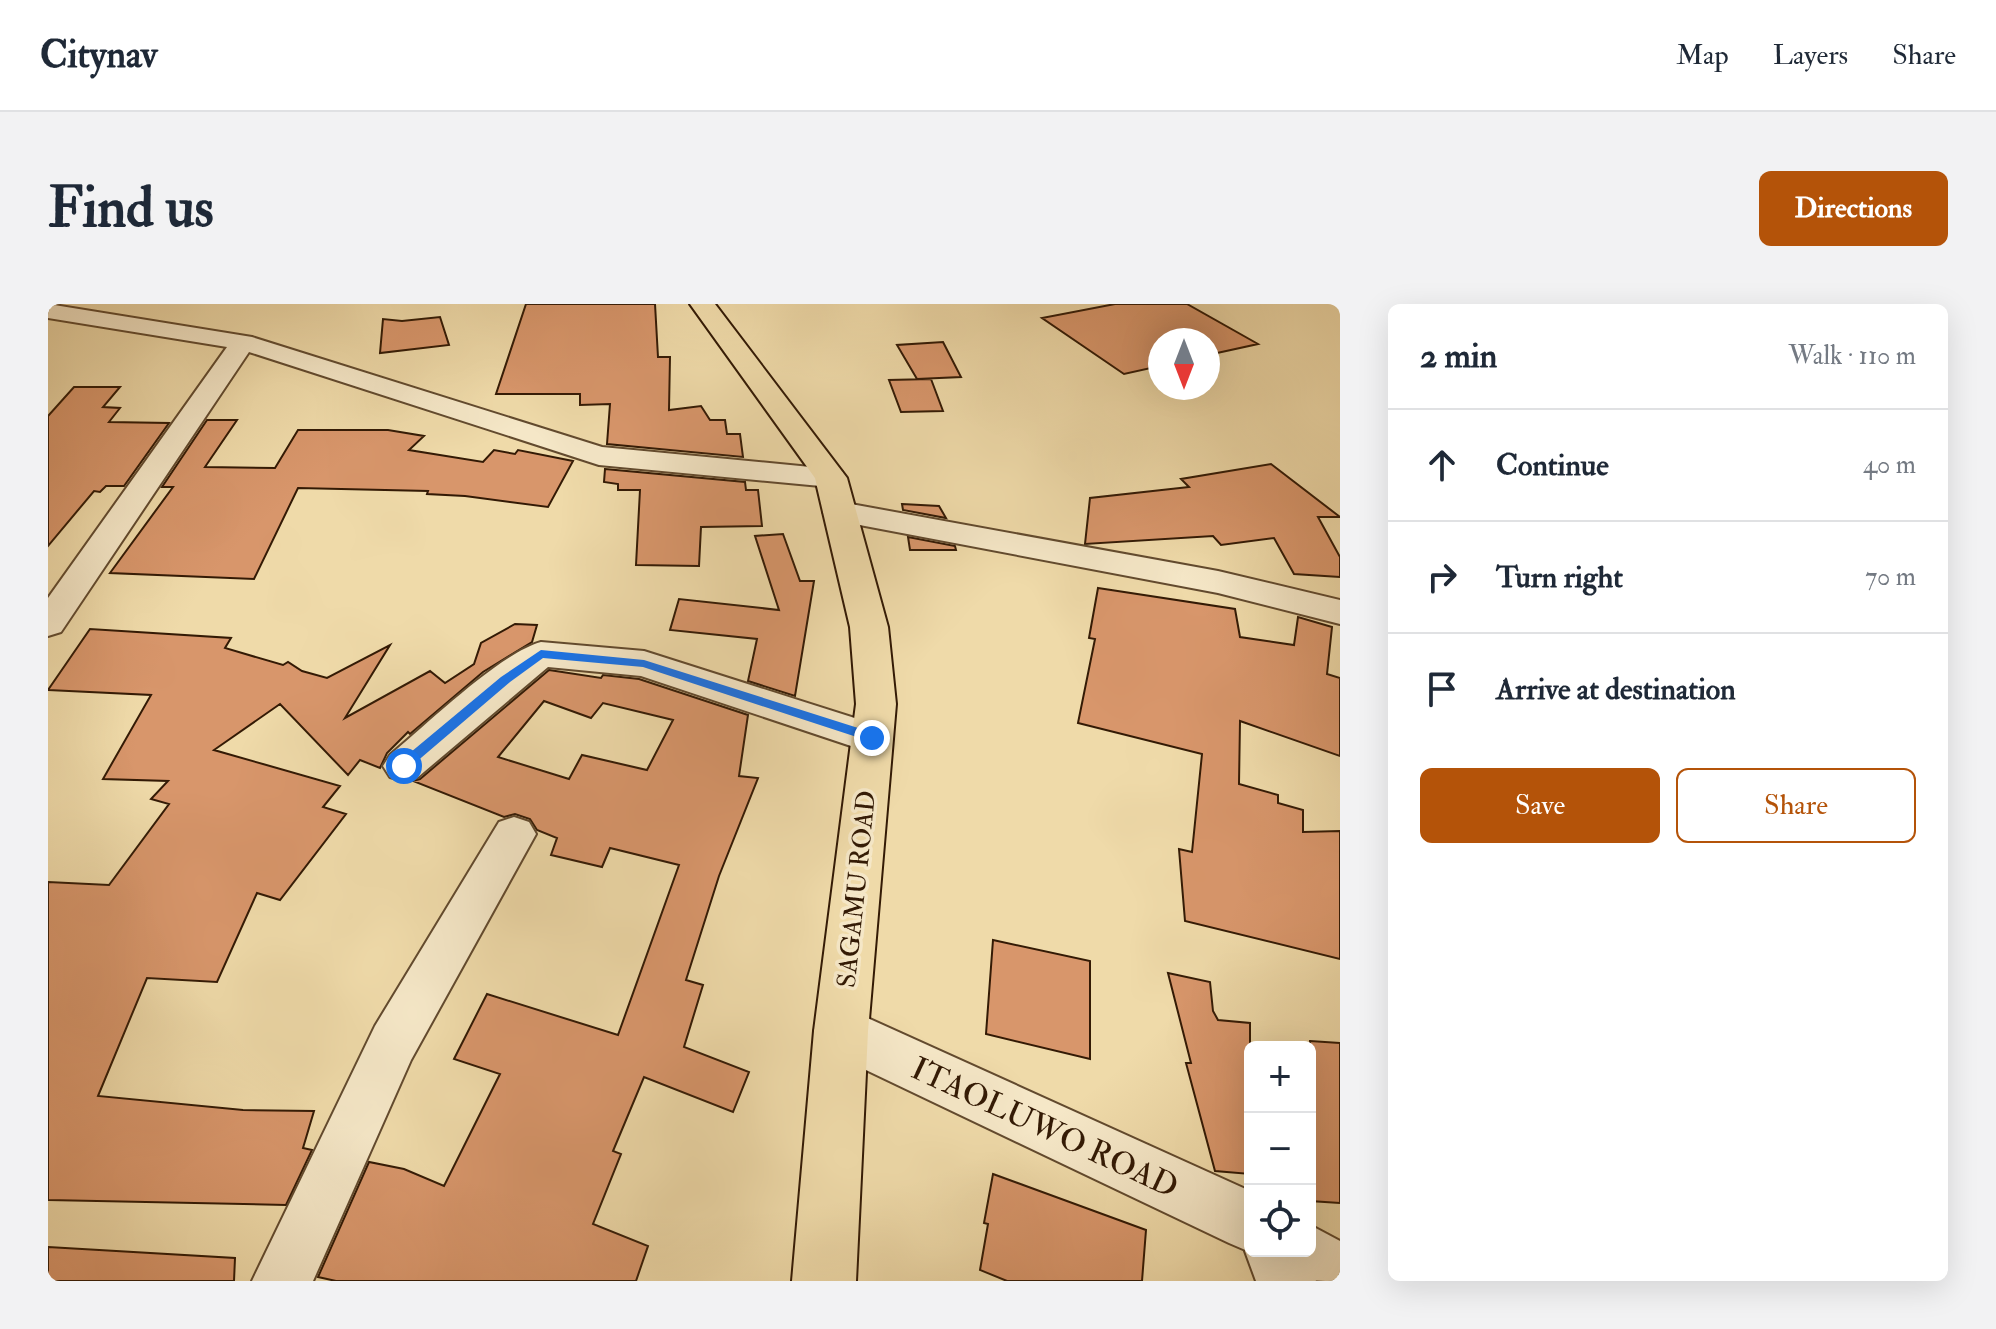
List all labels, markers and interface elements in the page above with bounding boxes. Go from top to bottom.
text: Citynav [40,31,157,79]
text: Map [1676,38,1729,73]
text: Layers [1773,38,1848,73]
text: Share [1892,38,1956,73]
button: Directions [1759,171,1948,246]
text: Find us [48,173,214,244]
north arrow [1148,328,1220,400]
text: 2 min [1420,335,1497,378]
text: Walk · 110 m [1789,340,1916,372]
icon: ahead [1420,443,1464,487]
text: Continue [1496,447,1609,484]
text: 40 m [1863,449,1916,481]
icon: right [1420,555,1464,599]
text: Turn right [1496,559,1623,596]
text: 70 m [1865,561,1916,593]
icon: arrive [1420,667,1464,711]
text: Arrive at destination [1496,671,1736,708]
route end [854,720,890,756]
route start [386,748,422,784]
button: Save [1420,768,1660,843]
button: Share [1676,768,1916,843]
street label: SAGAMU ROAD [831,789,883,989]
map controls [1244,1041,1316,1257]
button: + [1244,1041,1316,1113]
street label: ITAOLUWO ROAD [905,1049,1184,1207]
button: − [1244,1113,1316,1185]
button: locate [1244,1185,1316,1257]

